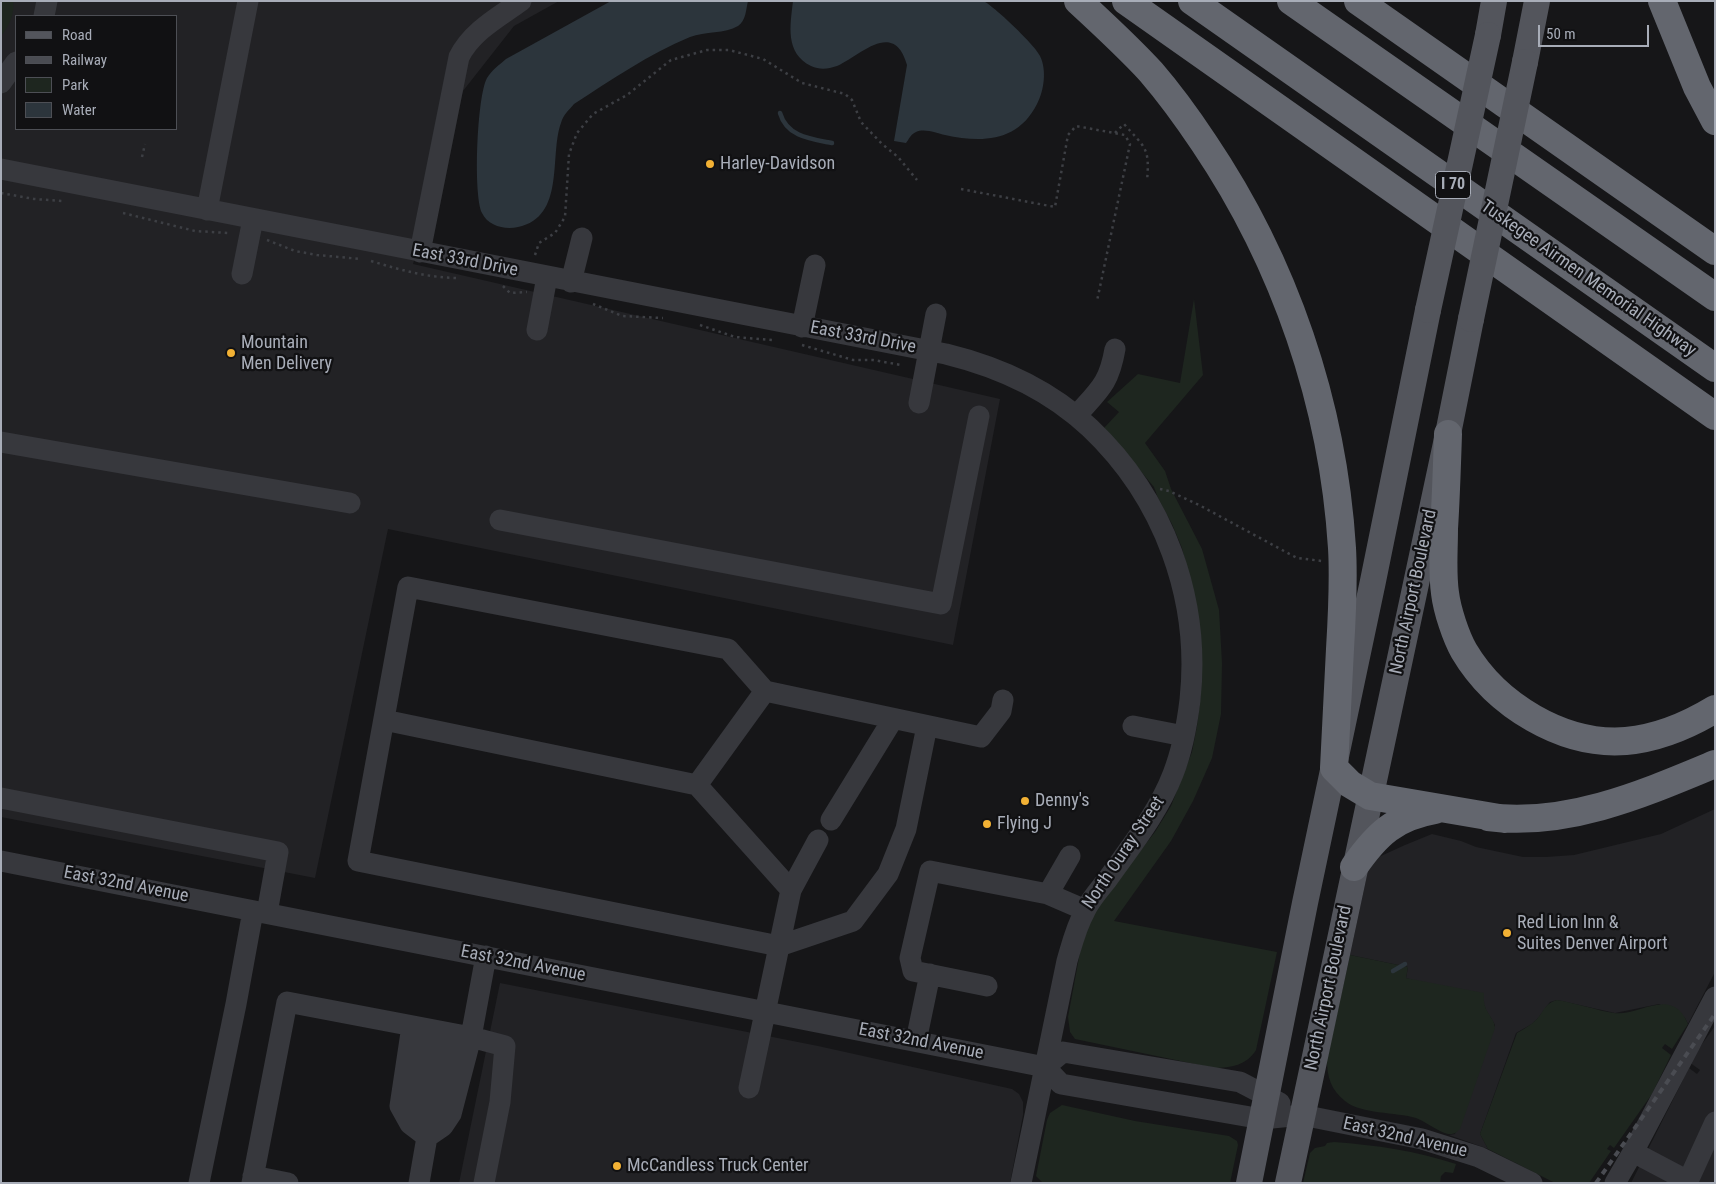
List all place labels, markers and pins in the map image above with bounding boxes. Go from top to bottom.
place label: Harley-Davidson [720,153,835,175]
marker: Harley-Davidson [704,158,716,170]
place label: Mountain Men Delivery [241,332,332,374]
marker: Mountain Men Delivery [225,347,237,359]
place label: Denny's [1035,790,1089,812]
marker: Denny's [1019,795,1031,807]
place label: Flying J [997,813,1052,835]
marker: Flying J [981,818,993,830]
place label: Red Lion Inn & Suites Denver Airport [1517,912,1667,954]
marker: Red Lion Inn & Suites Denver Airport [1501,927,1513,939]
place label: McCandless Truck Center [627,1155,809,1177]
marker: McCandless Truck Center [611,1160,623,1172]

